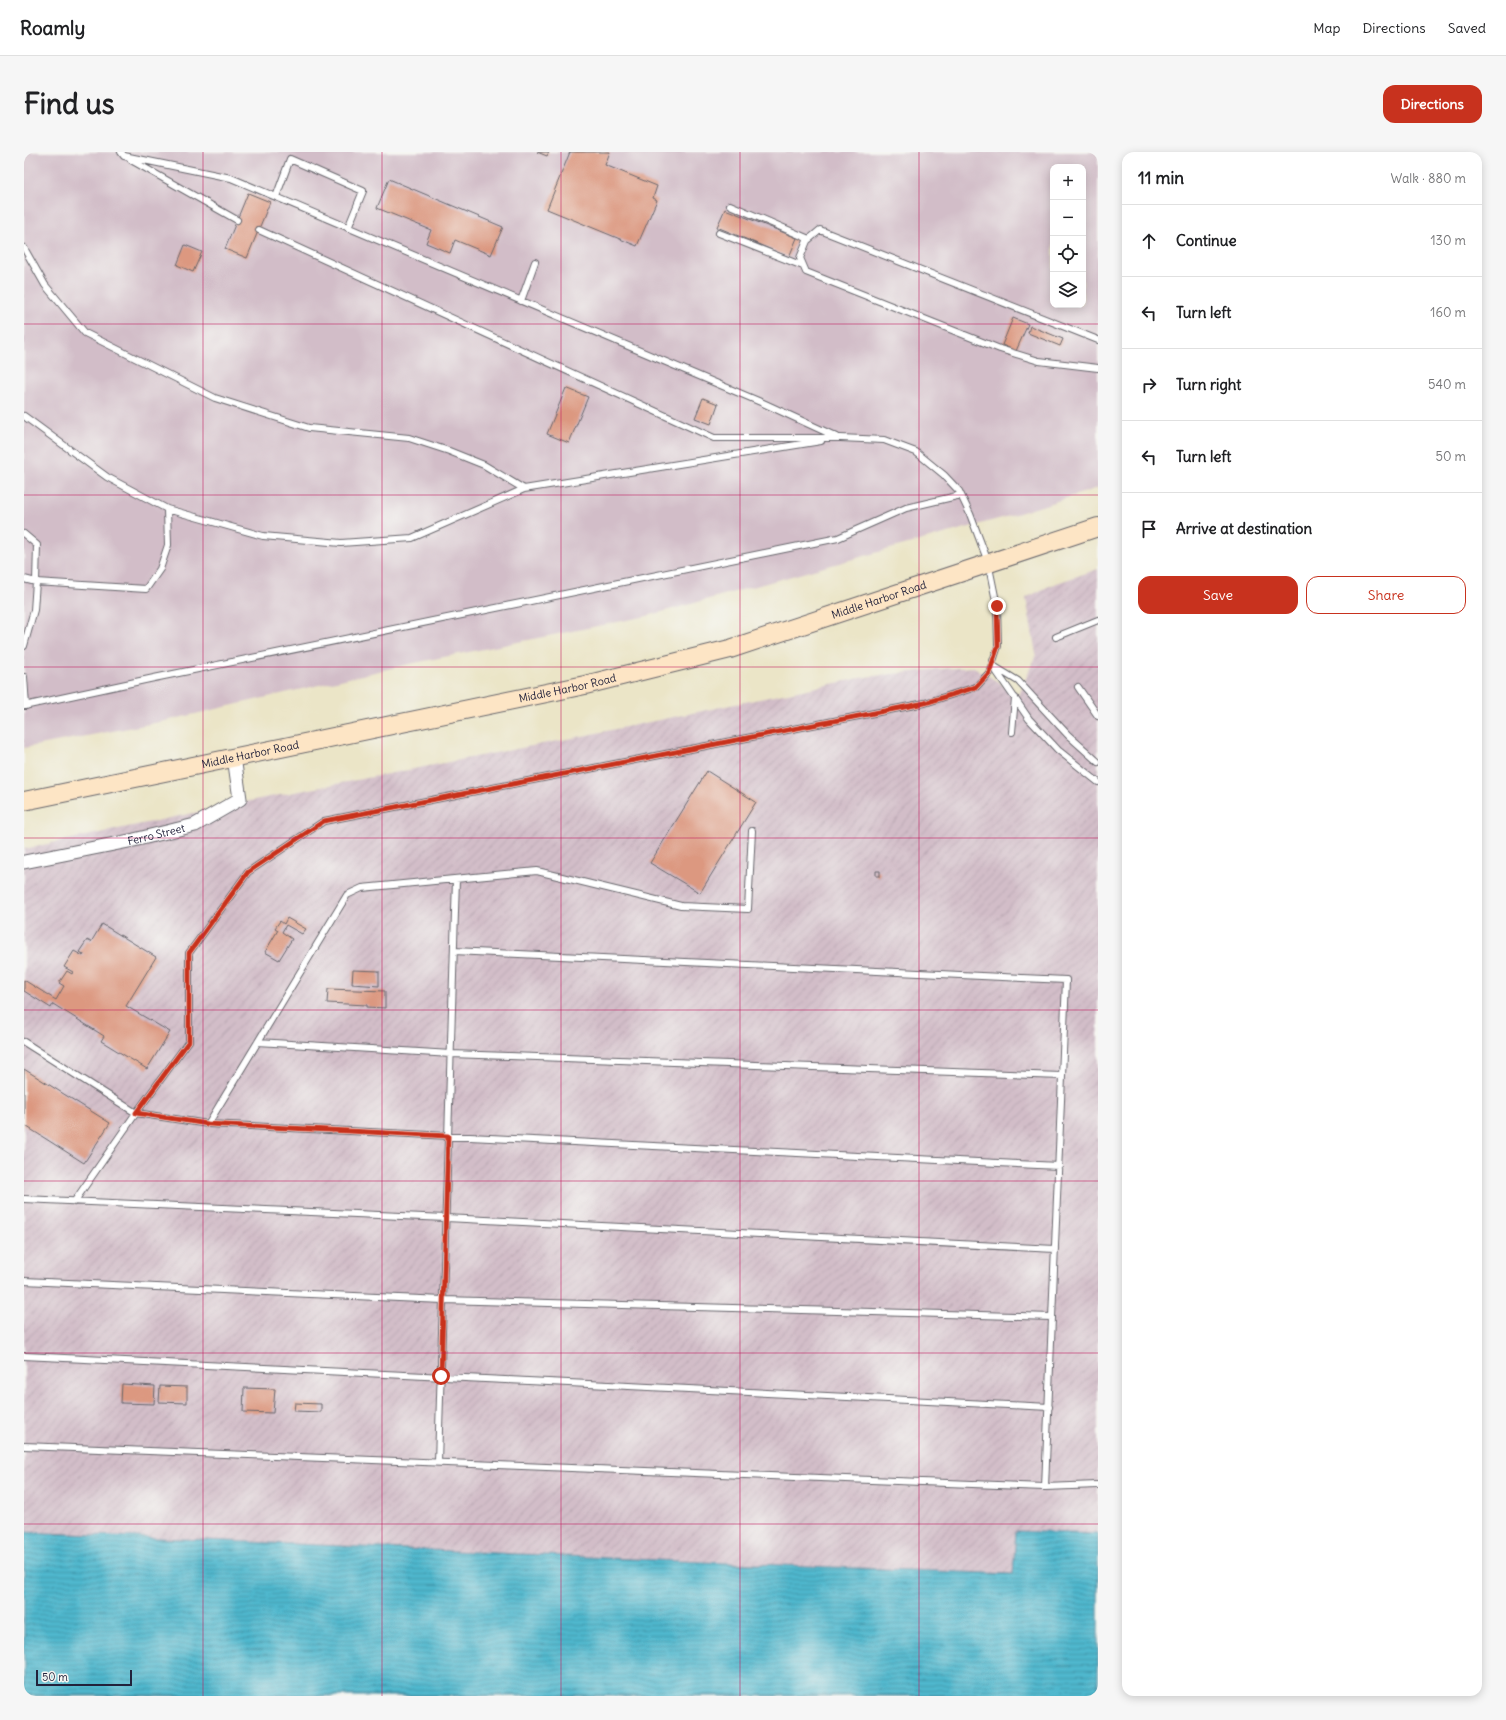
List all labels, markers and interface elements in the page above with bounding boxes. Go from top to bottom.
text: Roamly [20,16,85,40]
text: Map [1313,19,1340,37]
text: Directions [1362,19,1426,37]
text: Saved [1448,19,1486,37]
button: Directions [1383,85,1482,123]
text: Find us [24,86,115,122]
map controls [1050,164,1086,308]
button: + [1050,164,1086,200]
text: 11 min [1138,167,1184,189]
text: Walk · 880 m [1391,170,1466,187]
button: − [1050,200,1086,236]
icon: ahead [1138,230,1160,252]
text: Continue [1176,231,1237,250]
text: 130 m [1430,232,1466,249]
button: locate [1050,236,1086,272]
button: layers [1050,272,1086,308]
icon: left [1138,302,1160,324]
text: Turn left [1176,303,1231,322]
text: 160 m [1430,304,1466,321]
icon: right [1138,374,1160,396]
text: Turn right [1176,375,1241,394]
text: 540 m [1428,376,1466,393]
icon: left [1138,446,1160,468]
text: Turn left [1176,447,1231,466]
text: 50 m [1435,448,1466,465]
icon: arrive [1138,518,1160,540]
text: Arrive at destination [1176,519,1312,538]
button: Save [1138,576,1298,614]
button: Share [1306,576,1466,614]
street label: Middle Harbor Road [829,577,929,622]
route end [988,597,1006,615]
street label: Middle Harbor Road [517,670,618,706]
street label: Middle Harbor Road [200,737,301,771]
street label: Ferro Street [126,821,187,848]
route start [432,1367,450,1385]
scale bar [36,1668,132,1687]
text: 50 m [42,1670,68,1684]

